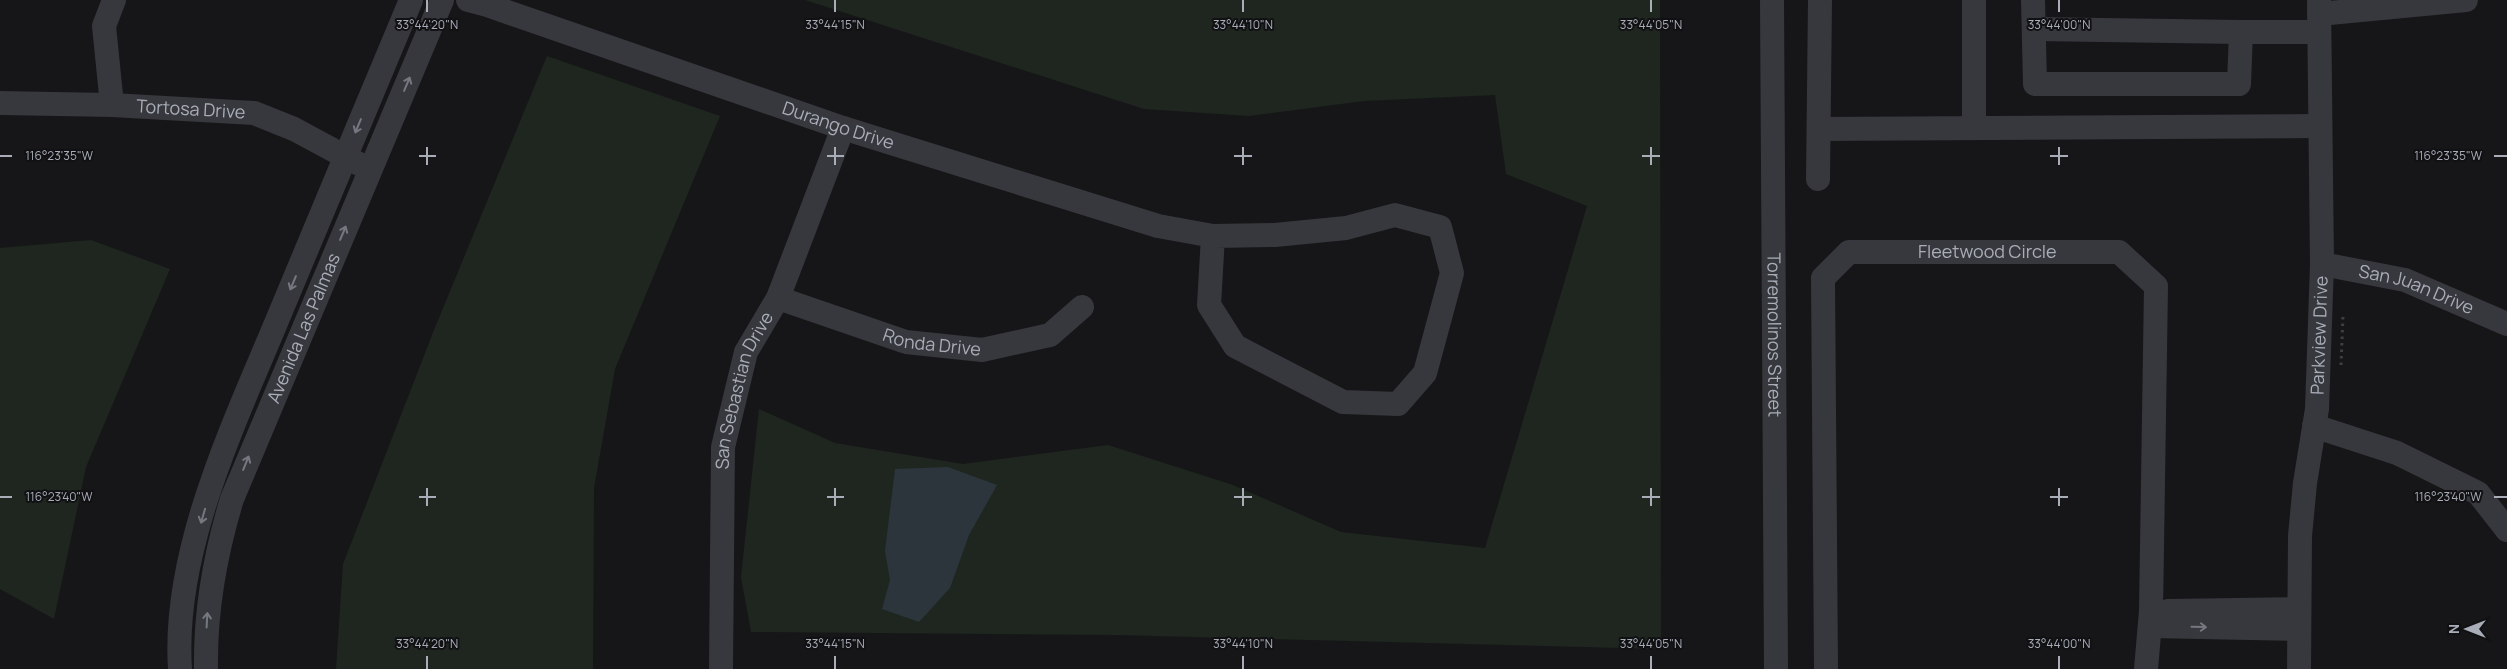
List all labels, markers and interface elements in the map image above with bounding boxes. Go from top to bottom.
text: 33°44'20"N [396,16,458,33]
text: 33°44'15"N [805,16,865,33]
text: 33°44'10"N [1213,16,1273,33]
text: 33°44'05"N [1620,16,1682,33]
text: 33°44'00"N [2028,16,2090,33]
one-way arrow [403,76,412,91]
street label: Tortosa Drive [136,93,246,123]
street label: Durango Drive [779,95,898,154]
one-way arrow [353,118,363,133]
text: 116°23'35"W [25,147,94,164]
text: 116°23'35"W [2414,147,2483,164]
one-way arrow [339,226,349,241]
street label: Fleetwood Circle [1918,239,2056,263]
street label: Avenida Las Palmas [261,249,345,406]
street label: Torremolinos Street [1763,253,1787,417]
street label: San Juan Drive [2357,258,2478,319]
one-way arrow [287,275,297,290]
street label: Parkview Drive [2305,275,2333,395]
street label: San Sebastian Drive [710,307,778,470]
street label: Ronda Drive [880,322,982,361]
one-way arrow [242,456,251,472]
text: 116°23'40"W [25,488,93,505]
text: 116°23'40"W [2414,488,2482,505]
one-way arrow [197,508,207,524]
north arrow [2442,604,2492,654]
one-way arrow [202,613,212,629]
one-way arrow [2190,622,2207,632]
text: N [2444,624,2463,634]
text: 33°44'20"N [396,635,458,652]
text: 33°44'15"N [805,635,865,652]
text: 33°44'10"N [1213,635,1273,652]
text: 33°44'05"N [1620,635,1682,652]
text: 33°44'00"N [2028,635,2090,652]

